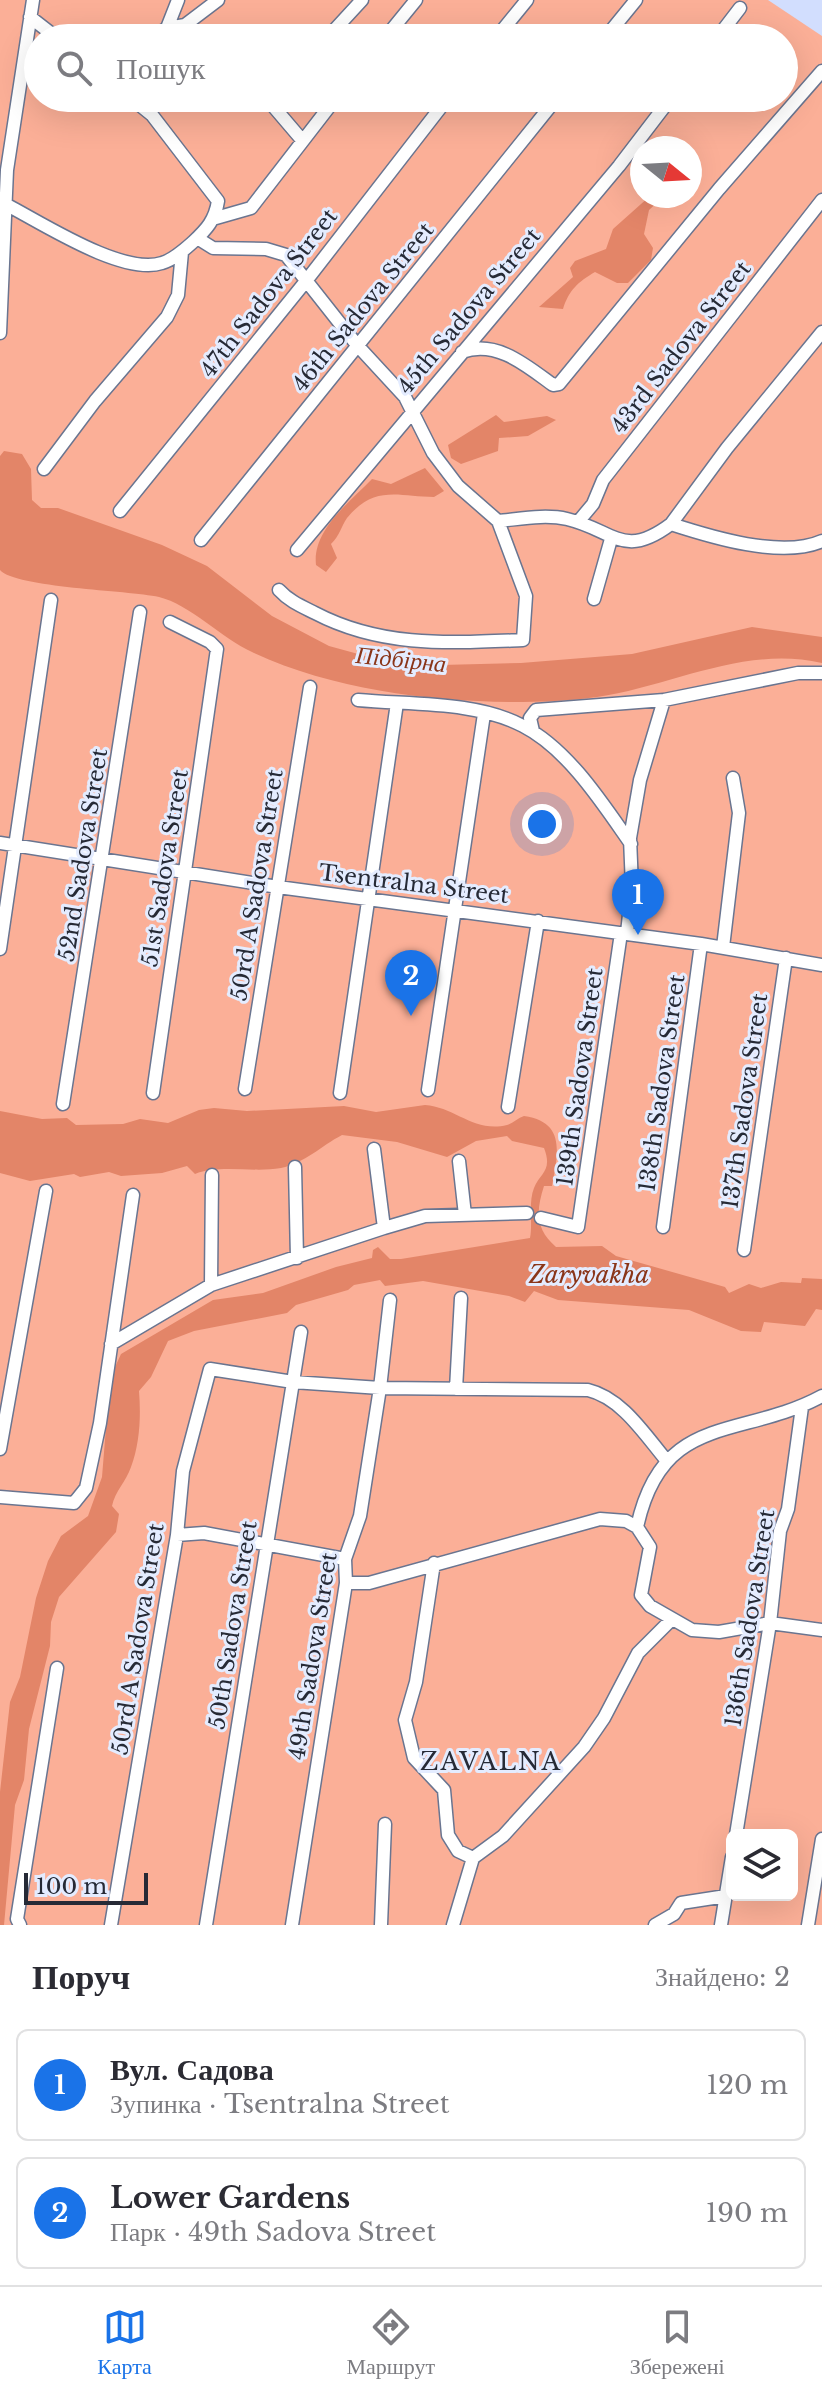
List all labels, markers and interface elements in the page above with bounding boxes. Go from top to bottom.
search box [24,24,798,112]
icon: search [52,46,96,90]
text: Пошук [116,50,205,87]
north arrow [630,136,702,208]
street label: 47th Sadova Street [195,203,344,383]
street label: 46th Sadova Street [287,217,440,397]
street label: 45th Sadova Street [392,222,547,399]
street label: 43rd Sadova Street [606,255,757,438]
water label: Підбірна [353,640,448,678]
street label: 52nd Sadova Street [53,746,113,963]
street label: 51st Sadova Street [136,767,194,969]
street label: 50rd A Sadova Street [225,767,289,1003]
your location [522,804,562,844]
street label: Tsentralna Street [318,859,511,909]
pin: 1 [612,869,664,935]
pin: 2 [385,950,437,1016]
street label: 139th Sadova Street [551,965,609,1188]
street label: 138th Sadova Street [633,972,691,1193]
street label: 137th Sadova Street [717,991,774,1210]
water label: Zaryvakha [528,1260,649,1289]
street label: 136th Sadova Street [719,1507,781,1729]
street label: 50th Sadova Street [203,1518,263,1731]
street label: 50rd A Sadova Street [106,1521,170,1757]
street label: 49th Sadova Street [283,1550,343,1762]
district label: ZAVALNA [420,1747,562,1776]
map controls [726,1829,798,1901]
button: layers [726,1829,798,1901]
scale bar [24,1869,148,1905]
text: 100 m [36,1873,107,1900]
text: Поруч [32,1956,130,1998]
text: Знайдено: 2 [655,1961,790,1993]
text: Вул. Садова [110,2051,274,2088]
text: 1 [54,2069,66,2101]
text: 120 m [706,2069,788,2101]
text: Зупинка · Tsentralna Street [110,2088,450,2120]
text: Lower Gardens [110,2179,350,2216]
text: 2 [52,2197,68,2229]
text: 190 m [706,2197,788,2229]
text: Парк · 49th Sadova Street [110,2216,436,2248]
tab: Карта [97,2305,152,2380]
tab: Маршрут [346,2305,435,2380]
tab: Збережені [630,2305,725,2380]

